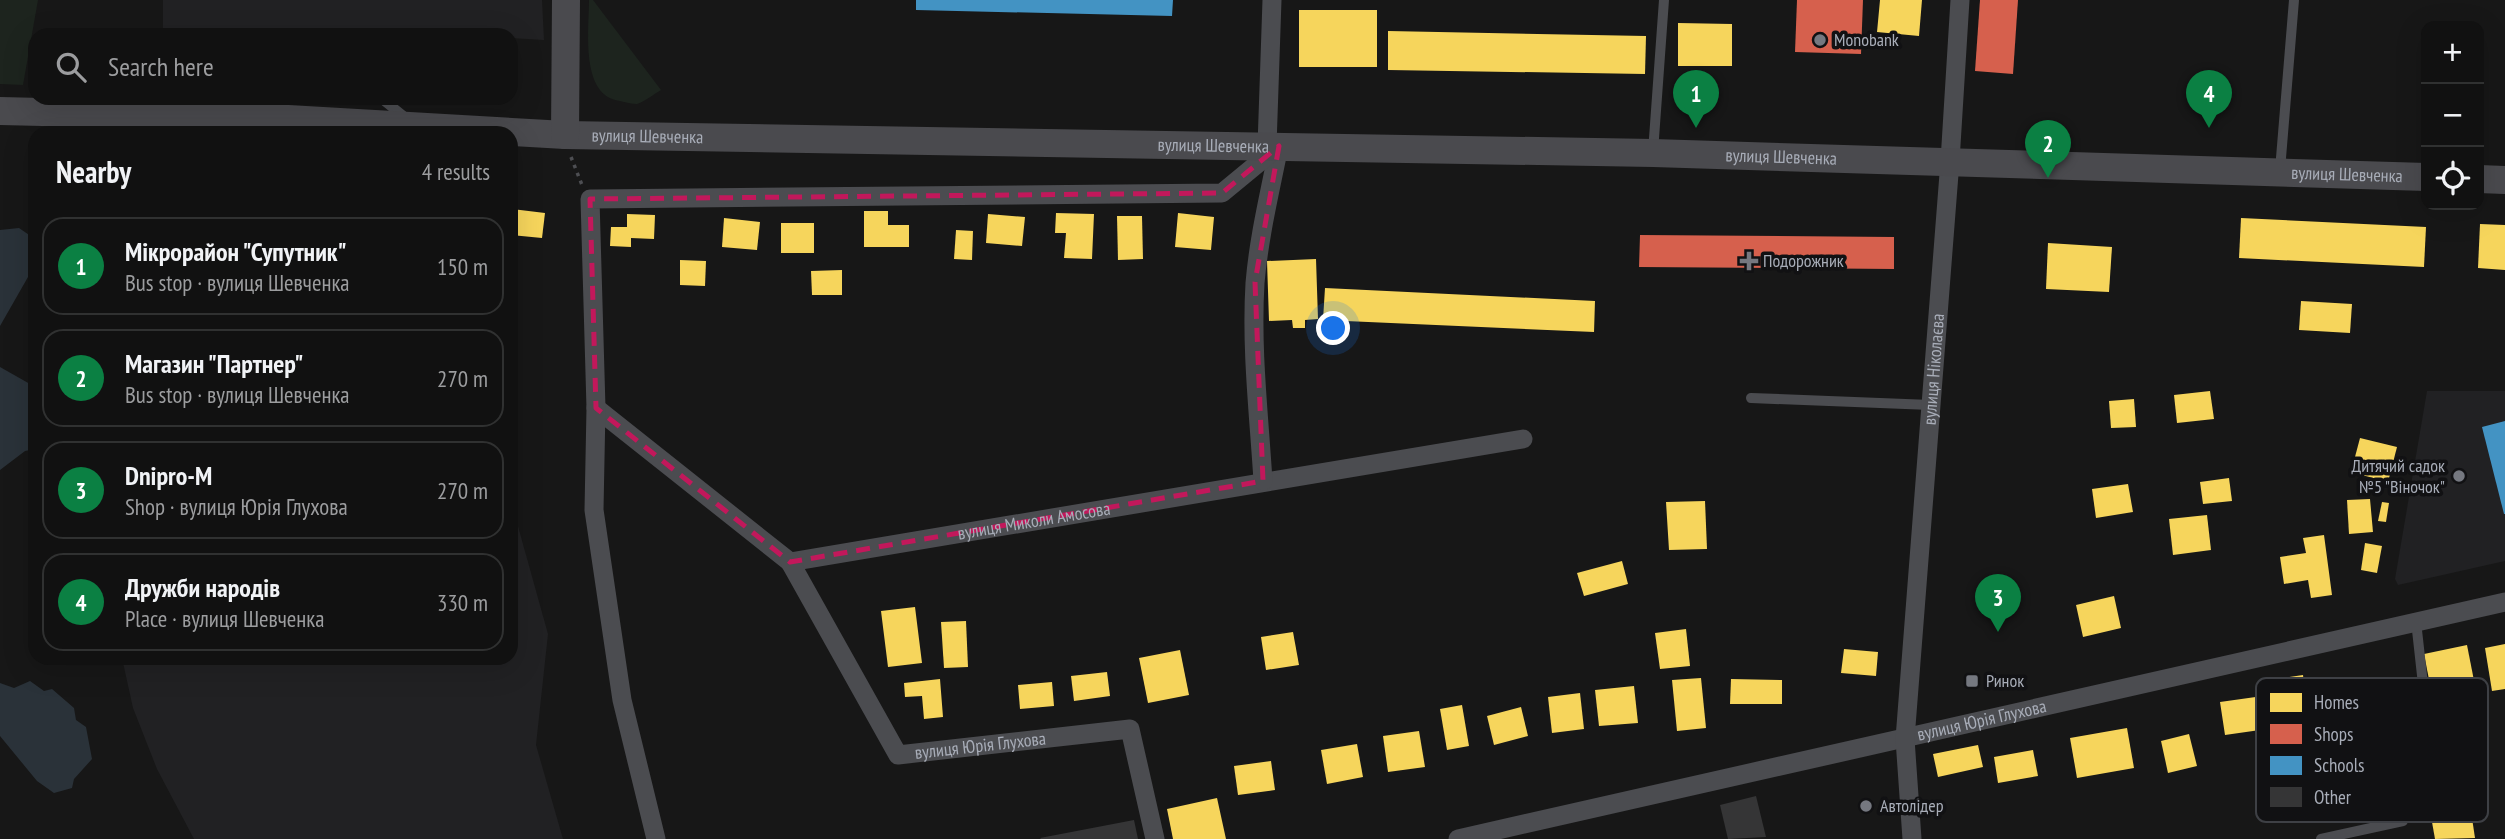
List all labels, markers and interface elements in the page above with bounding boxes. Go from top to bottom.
map controls [2421,21,2484,210]
button: + [2421,21,2484,84]
search box [28,28,518,105]
place label: Monobank [1834,28,1899,51]
marker: Monobank [1812,32,1828,48]
icon: search [52,48,90,86]
text: Search here [108,50,214,83]
pin: 1 [1673,70,1719,128]
pin: 4 [2186,70,2232,128]
button: − [2421,84,2484,147]
pin: 2 [2025,120,2071,178]
street label: вулиця Шевченка [591,123,703,148]
street label: вулиця Шевченка [1157,133,1269,158]
street label: вулиця Шевченка [1725,143,1837,170]
button: locate [2421,147,2484,210]
text: Nearby [56,152,131,191]
text: 4 results [422,157,490,186]
street label: вулиця Шевченка [2291,161,2403,187]
text: Мікрорайон "Супутник" [125,235,347,268]
place label: Подорожник [1763,249,1844,272]
text: 1 [76,252,87,281]
text: 150 m [437,252,488,281]
marker: Подорожник [1741,253,1757,269]
text: Bus stop · вулиця Шевченка [125,268,350,297]
your location [1316,311,1350,345]
street label: вулиця Ніколаєва [1917,313,1949,426]
text: Магазин "Партнер" [125,347,303,380]
text: 2 [76,364,87,393]
text: 270 m [437,364,488,393]
text: Bus stop · вулиця Шевченка [125,380,350,409]
place label: Дитячий садок №5 "Віночок" [2352,454,2445,498]
text: Dnipro-M [125,459,212,492]
marker: Дитячий садок №5 "Віночок" [2451,468,2467,484]
text: 3 [76,476,87,505]
text: 270 m [437,476,488,505]
text: Shop · вулиця Юрія Глухова [125,492,348,521]
street label: вулиця Миколи Амосова [956,496,1112,545]
text: Дружби народів [125,571,280,604]
pin: 3 [1975,574,2021,632]
text: 4 [76,588,87,617]
text: 330 m [437,588,488,617]
text: Place · вулиця Шевченка [125,604,324,633]
place label: Ринок [1986,669,2024,692]
marker: Ринок [1964,673,1980,689]
legend [2256,678,2488,822]
text: Homes [2314,690,2359,714]
street label: вулиця Юрія Глухова [1915,694,2048,746]
text: Shops [2314,722,2353,746]
street label: вулиця Юрія Глухова [914,727,1047,764]
text: Schools [2314,753,2365,777]
text: Other [2314,785,2352,809]
place label: Автолідер [1880,794,1944,817]
marker: Автолідер [1858,798,1874,814]

